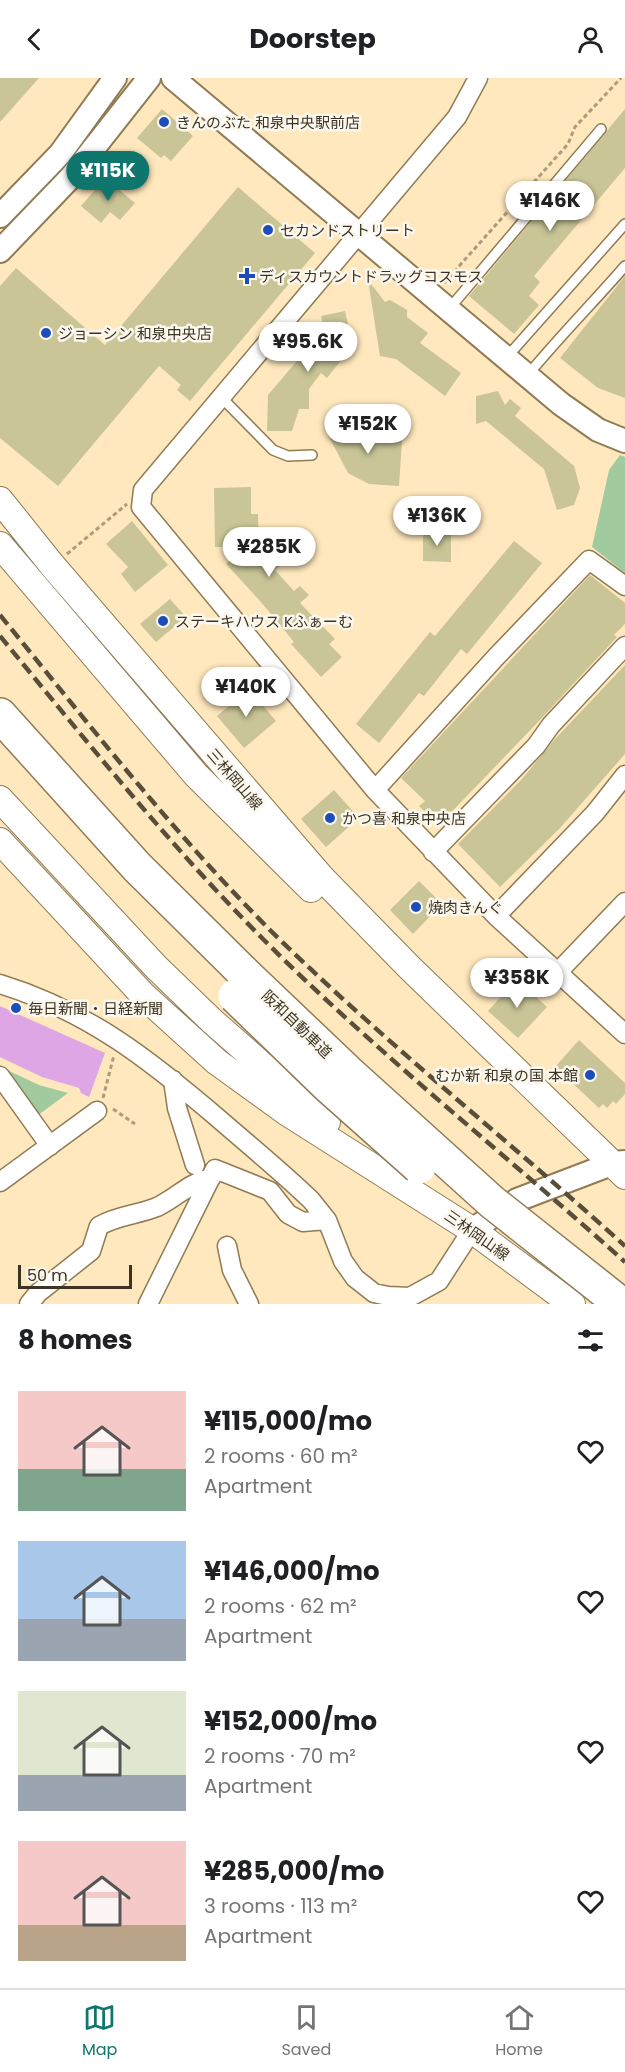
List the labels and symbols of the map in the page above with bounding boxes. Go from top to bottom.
place label: きんのぶた 和泉中央駅前店 [176,112,360,133]
marker: きんのぶた 和泉中央駅前店 [157,115,171,129]
pin: ¥115K [66,151,150,202]
pin: ¥146K [508,181,592,232]
place label: セカンドストリート [280,220,415,241]
marker: セカンドストリート [261,223,275,237]
place label: ディスカウントドラッグコスモス [259,266,483,287]
marker: ディスカウントドラッグコスモス [240,269,254,283]
pin: ¥95.6K [259,322,357,373]
place label: ジョーシン 和泉中央店 [58,323,212,344]
marker: ジョーシン 和泉中央店 [39,326,53,340]
pin: ¥152K [326,404,410,455]
pin: ¥136K [395,496,479,547]
pin: ¥285K [227,527,311,578]
place label: ステーキハウス Kふぁーむ [175,611,353,632]
marker: ステーキハウス Kふぁーむ [156,614,170,628]
pin: ¥140K [204,667,288,718]
street label: 三林岡山線 [202,744,268,814]
place label: かつ喜 和泉中央店 [342,808,466,829]
marker: かつ喜 和泉中央店 [323,811,337,825]
place label: 焼肉きんぐ [428,897,503,918]
marker: 焼肉きんぐ [409,900,423,914]
pin: ¥358K [475,958,559,1009]
street label: 阪和自動車道 [257,985,337,1063]
place label: 毎日新聞・日経新聞 [28,998,163,1019]
marker: 毎日新聞・日経新聞 [9,1001,23,1015]
place label: むか新 和泉の国 本館 [435,1065,578,1086]
marker: むか新 和泉の国 本館 [583,1068,597,1082]
street label: 三林岡山線 [440,1205,514,1265]
scale bar [18,1262,132,1290]

